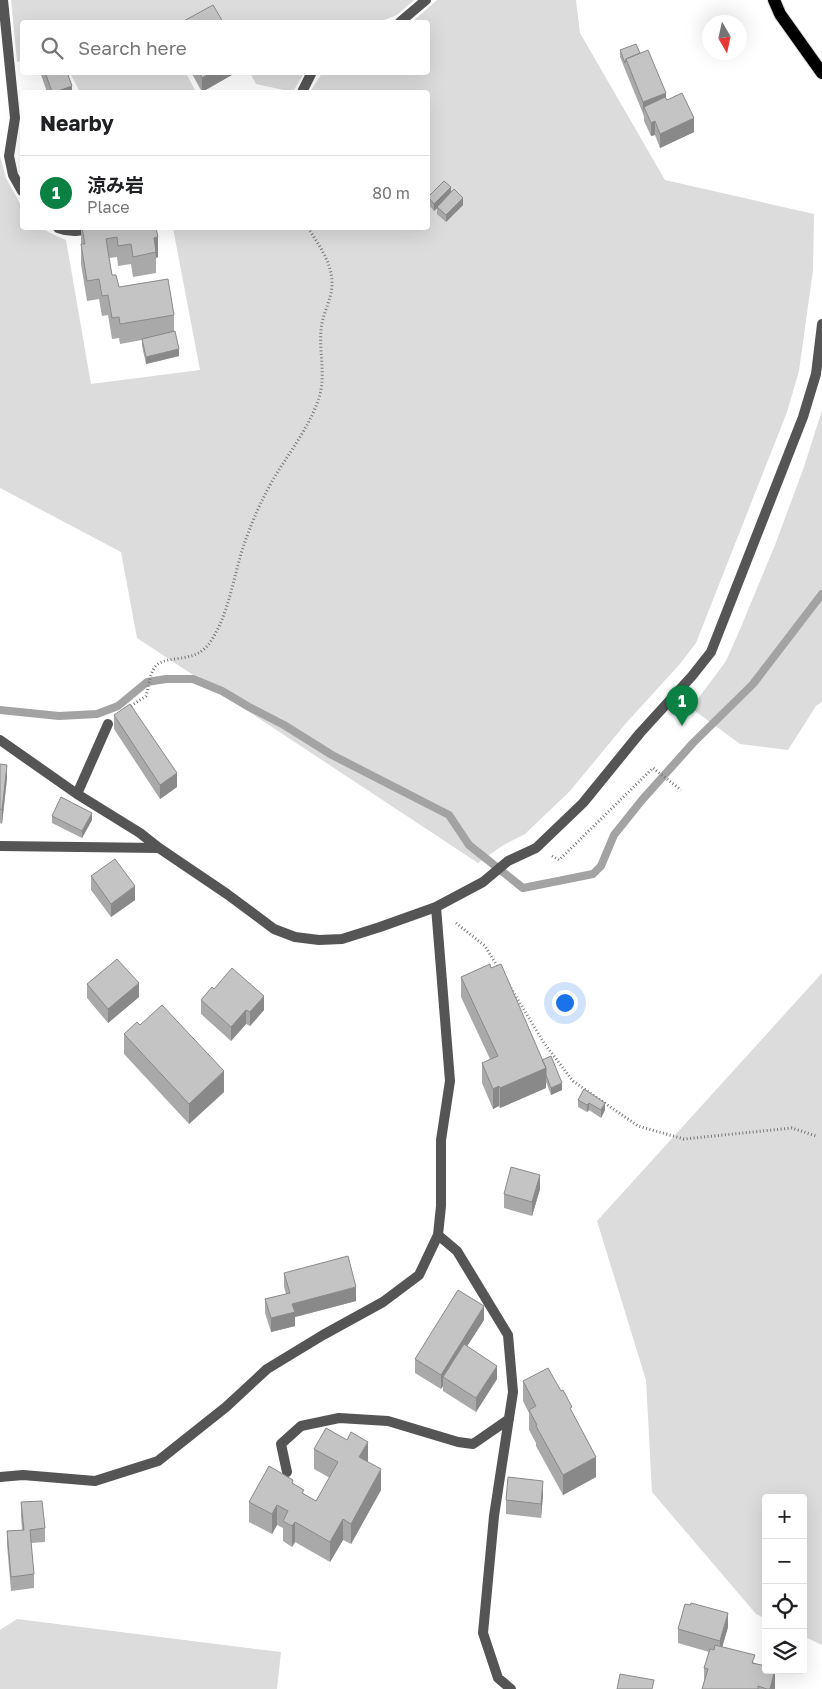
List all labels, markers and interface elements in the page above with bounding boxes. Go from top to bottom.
north arrow [702,15,747,60]
search box [20,20,430,75]
icon: search [38,34,66,62]
text: Search here [78,36,187,59]
text: Nearby [40,110,114,136]
text: 涼み岩 [87,173,144,196]
text: 1 [52,183,60,203]
text: 80 m [372,183,410,203]
text: Place [87,197,130,217]
pin: 1 [666,685,698,726]
your location [552,990,578,1016]
map controls [762,1494,807,1674]
button: + [762,1494,807,1539]
button: − [762,1539,807,1584]
button: locate [762,1584,807,1629]
button: layers [762,1629,807,1674]

